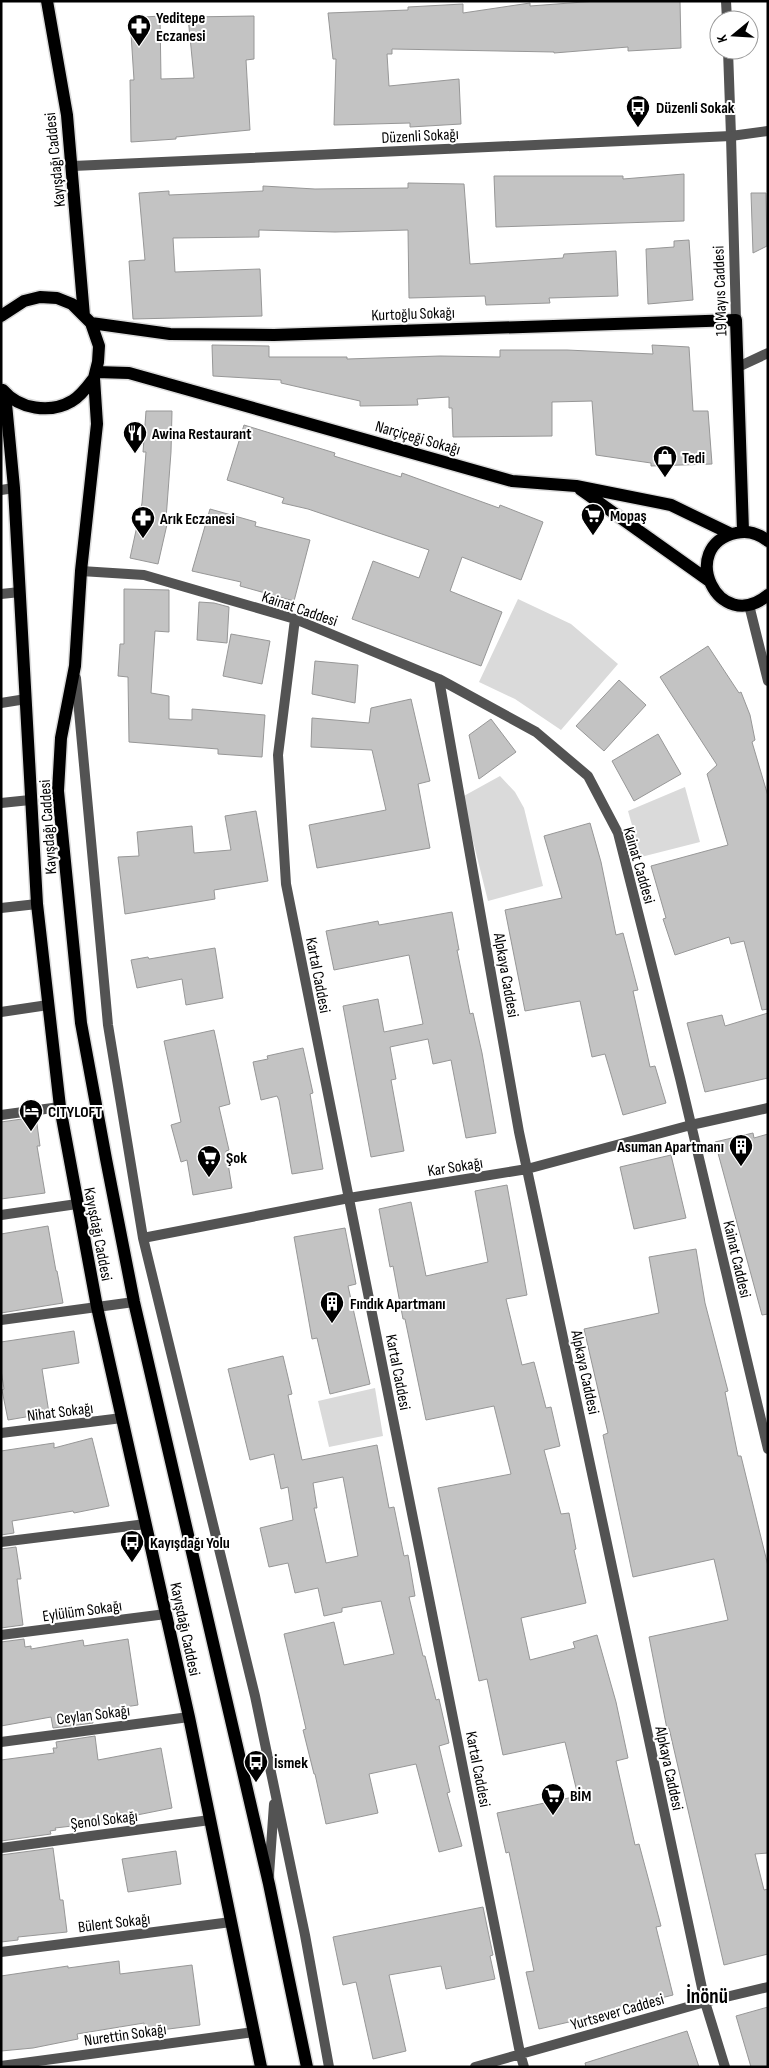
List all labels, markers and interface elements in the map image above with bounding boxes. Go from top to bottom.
place label: Yeditepe Eczanesi [156,9,206,46]
north arrow [709,10,759,60]
pharmacy icon: Yeditepe Eczanesi [126,13,152,47]
text: K [713,33,731,45]
bus stop icon: Düzenli Sokak [625,94,651,128]
place label: Düzenli Sokak [656,99,735,118]
street label: Kayışdağı Caddesi [41,112,70,208]
street label: Düzenli Sokağı [381,125,459,148]
street label: 19 Mayıs Caddesi [709,245,732,336]
street label: Kurtoğlu Sokağı [371,304,455,325]
street label: Narçiçeği Sokağı [373,417,462,460]
restaurant icon: Awina Restaurant [122,420,148,454]
place label: Awina Restaurant [151,425,252,444]
shop icon: Tedi [652,444,678,478]
place label: Tedi [682,449,705,468]
supermarket icon: Mopaş [580,502,606,536]
pharmacy icon: Arık Eczanesi [130,505,156,539]
place label: Mopaş [610,507,647,526]
place label: Arık Eczanesi [159,510,235,529]
street label: Kainat Caddesi [259,588,340,631]
street label: Kayışdağı Caddesi [36,779,61,875]
street label: Kainat Caddesi [619,825,659,906]
street label: Alpkaya Caddesi [489,930,522,1019]
street label: Kartal Caddesi [301,936,334,1015]
hotel icon: CITYLOFT [18,1098,44,1132]
place label: CITYLOFT [48,1103,102,1122]
building icon: Asuman Apartmanı [728,1133,754,1167]
place label: Asuman Apartmanı [616,1138,724,1157]
supermarket icon: Şok [196,1144,222,1178]
place label: Şok [226,1149,247,1168]
street label: Kar Sokağı [426,1154,484,1181]
street label: Kayışdağı Caddesi [79,1186,116,1283]
street label: Kainat Caddesi [718,1219,755,1300]
building icon: Fındık Apartmanı [319,1290,345,1324]
place label: Fındık Apartmanı [350,1295,446,1314]
street label: Alpkaya Caddesi [566,1327,603,1416]
street label: Kartal Caddesi [381,1333,414,1412]
street label: Nihat Sokağı [26,1399,94,1426]
bus stop icon: Kayışdağı Yolu [119,1529,145,1563]
place label: Kayışdağı Yolu [150,1534,230,1553]
street label: Kayışdağı Caddesi [165,1581,204,1678]
street label: Eylülüm Sokağı [41,1597,123,1626]
street label: Ceylan Sokağı [55,1702,131,1729]
street label: Alpkaya Caddesi [650,1723,687,1812]
street label: Kartal Caddesi [461,1730,494,1809]
bus stop icon: İsmek [243,1749,269,1783]
place label: İsmek [274,1754,308,1773]
supermarket icon: BİM [540,1782,566,1816]
place label: BİM [570,1787,591,1806]
street label: Şenol Sokağı [70,1807,139,1834]
street label: Bülent Sokağı [77,1910,151,1937]
district label: İnönü [686,1984,728,2009]
street label: Yurtsever Caddesi [569,1990,666,2035]
street label: Nurettin Sokağı [83,2020,168,2051]

